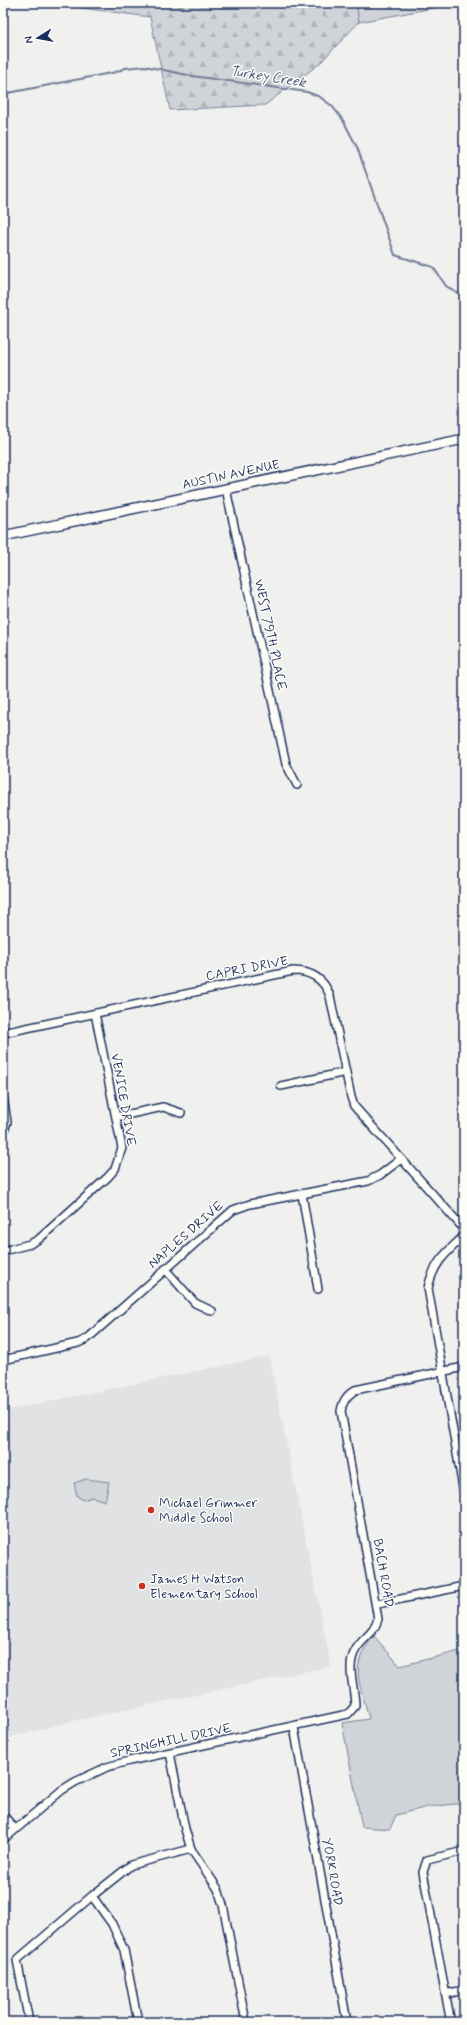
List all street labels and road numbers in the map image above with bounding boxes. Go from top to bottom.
street label: AUSTIN AVENUE [181,456,282,494]
street label: WEST 79TH PLACE [250,578,290,692]
street label: CAPRI DRIVE [205,953,290,985]
street label: VENICE DRIVE [106,1052,140,1148]
street label: NAPLES DRIVE [145,1198,227,1272]
street label: BACH ROAD [369,1537,397,1609]
street label: SPRINGHILL DRIVE [109,1720,233,1762]
street label: YORK ROAD [318,1837,346,1907]

